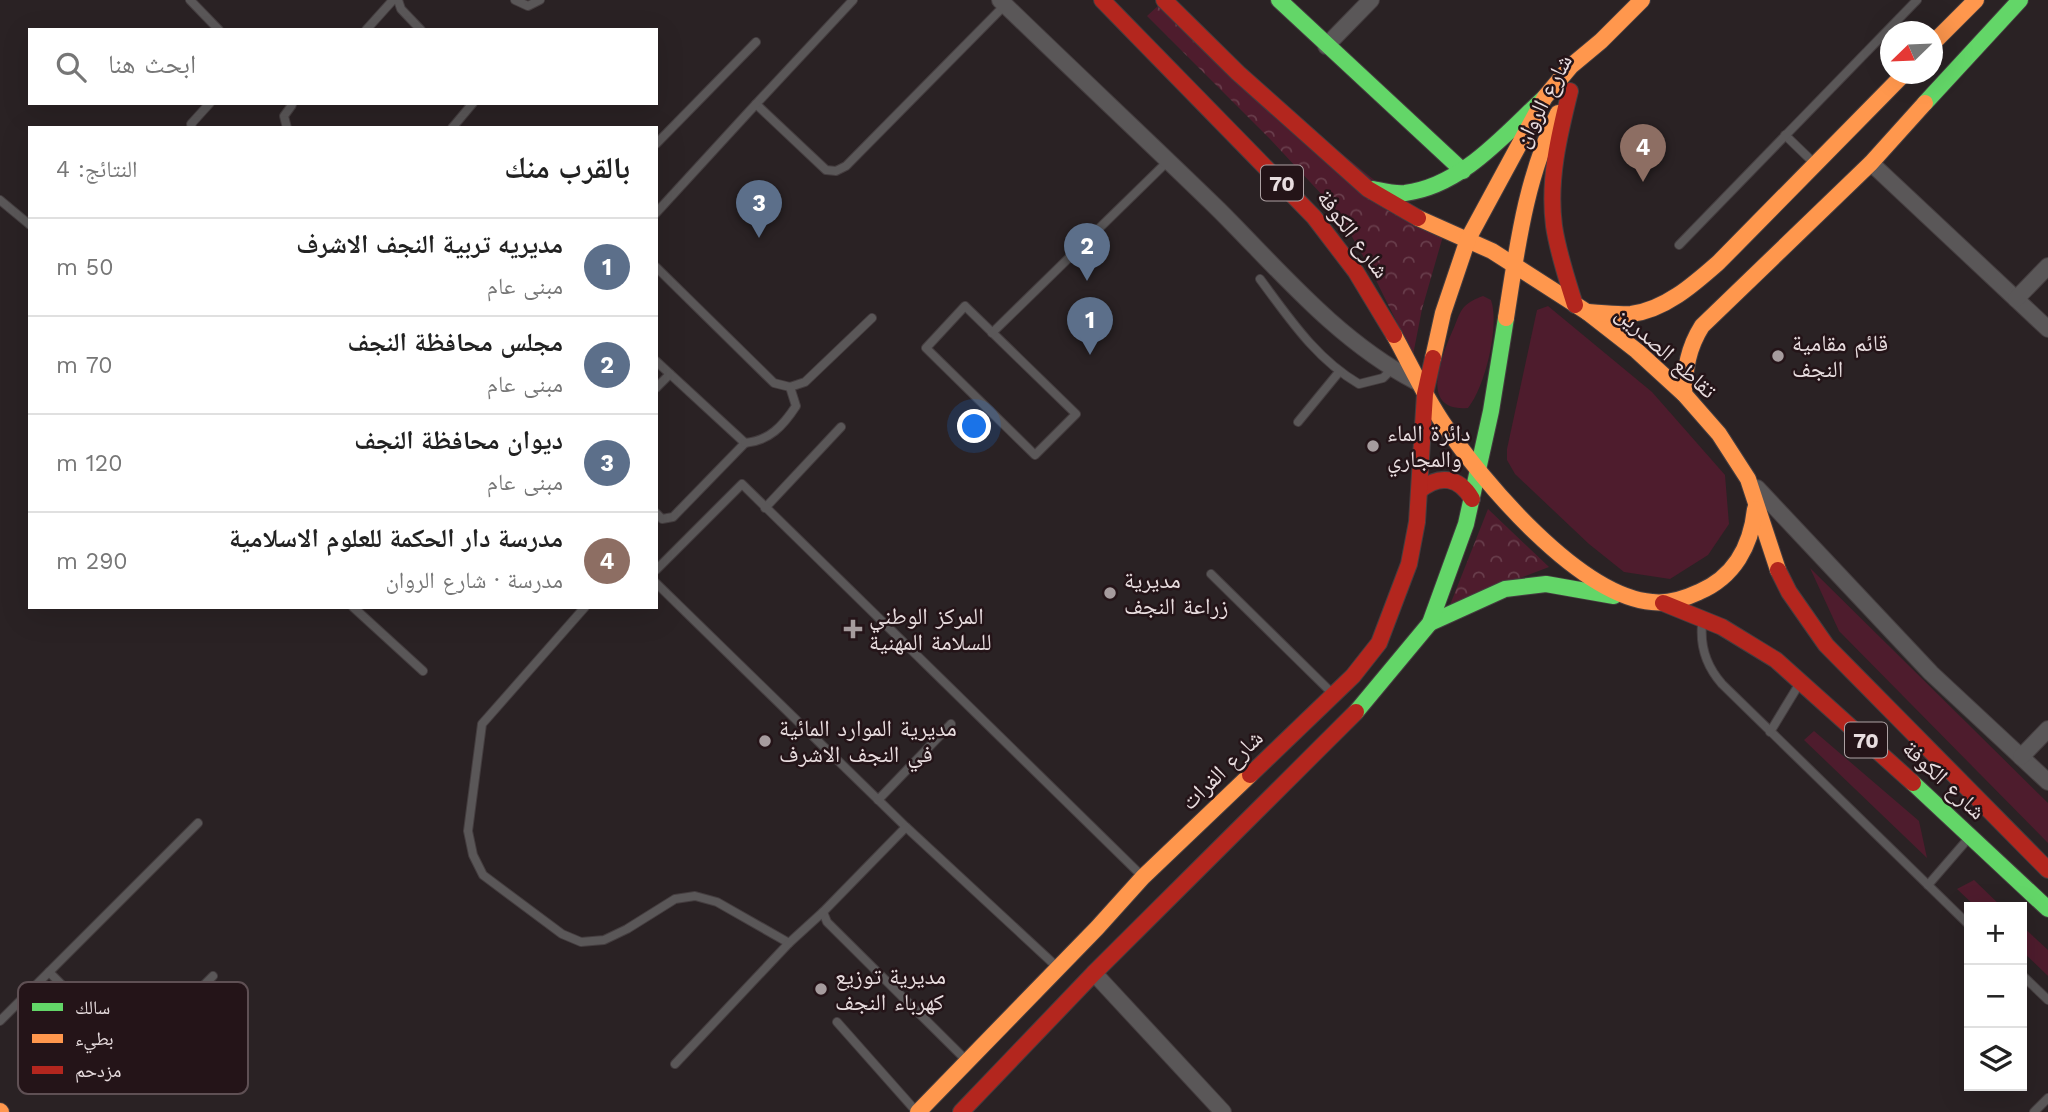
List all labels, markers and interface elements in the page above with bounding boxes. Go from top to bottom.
north arrow [1880,21,1943,84]
search box [28,28,658,105]
icon: search [52,48,90,86]
text: ابحث هنا [108,49,196,79]
street label: شارع الروان [1508,50,1579,153]
pin: 4 [1620,124,1666,182]
text: بالقرب منك [504,150,630,185]
text: النتائج: 4 [56,156,138,183]
road number: 70 [1261,166,1303,200]
pin: 3 [736,180,782,238]
street label: شارع الكوفة [1310,185,1395,284]
pin: 2 [1064,223,1110,281]
text: مديريه تربية النجف الاشرف [296,229,563,259]
text: 50 m [56,254,113,281]
text: 1 [602,254,612,281]
text: مبنى عام [487,273,563,300]
pin: 1 [1067,297,1113,355]
street label: تقاطع الصدرين [1609,300,1722,405]
text: مجلس محافظة النجف [348,327,563,357]
place label: قائم مقامية النجف [1792,330,1888,383]
marker: قائم مقامية النجف [1770,348,1786,364]
text: 70 m [56,352,113,379]
text: 2 [600,352,614,379]
text: مبنى عام [487,371,563,398]
your location [957,409,991,443]
place label: دائرة الماء والمجاري [1387,420,1471,477]
text: ديوان محافظة النجف [354,425,563,455]
marker: دائرة الماء والمجاري [1365,438,1381,454]
text: 120 m [56,450,122,477]
text: 3 [600,450,614,477]
text: مبنى عام [487,469,563,496]
text: مدرسة دار الحكمة للعلوم الاسلامية [229,523,563,553]
text: 290 m [56,548,128,575]
text: 4 [600,548,614,575]
text: مدرسة · شارع الروان [385,567,563,594]
place label: مديرية زراعة النجف [1124,567,1228,620]
marker: مديرية زراعة النجف [1102,585,1118,601]
place label: المركز الوطني للسلامة المهنية [869,603,992,656]
marker: المركز الوطني للسلامة المهنية [843,619,863,639]
place label: مديرية الموارد المائية في النجف الاشرف [779,715,957,772]
road number: 70 [1845,722,1887,758]
street label: شارع الفرات [1175,724,1269,816]
marker: مديرية الموارد المائية في النجف الاشرف [757,733,773,749]
street label: شارع الكوفة [1896,735,1991,826]
map controls [1964,902,2027,1091]
button: + [1964,902,2027,965]
place label: مديرية توزيع كهرباء النجف [835,963,946,1016]
button: − [1964,965,2027,1028]
marker: مديرية توزيع كهرباء النجف [813,981,829,997]
legend [18,982,248,1094]
text: سالك [75,996,110,1019]
text: بطيء [75,1027,114,1054]
button: layers [1964,1028,2027,1091]
text: مزدحم [75,1059,121,1083]

